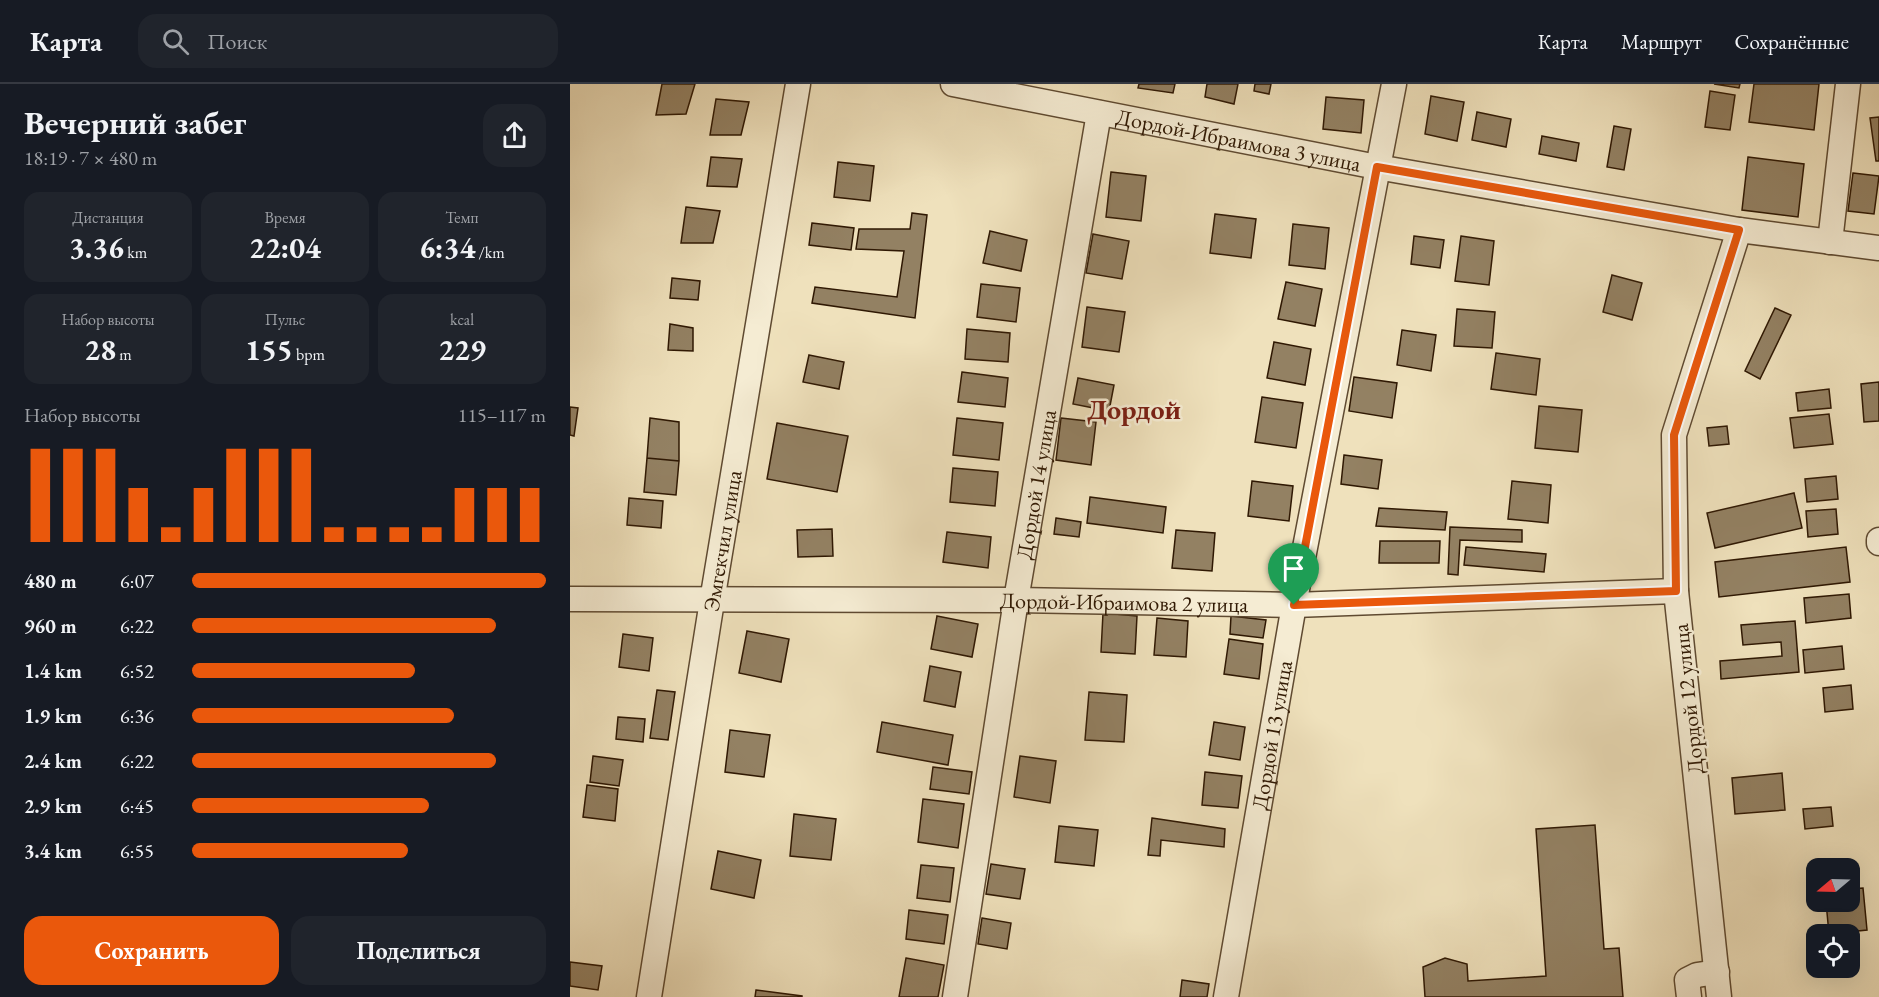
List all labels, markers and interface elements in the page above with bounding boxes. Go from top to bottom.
search box [138,14,558,68]
text: Карта [30,23,102,59]
icon: search [159,25,192,58]
text: Поиск [207,27,267,56]
text: Карта [1538,28,1588,55]
text: Маршрут [1621,28,1702,55]
text: Сохранённые [1735,28,1849,55]
text: Вечерний забег [24,101,246,144]
street label: Дордой-Ибраимова 3 улица [1114,102,1364,178]
button: share [483,104,546,167]
text: 18:19 · 7 × 480 m [24,145,157,171]
text: Дистанция [72,207,144,228]
text: Время [264,207,306,228]
text: Темп [445,207,479,228]
text: 3.36 [69,228,124,267]
text: 22:04 [249,228,321,267]
text: 6:34 [419,228,475,267]
text: km [124,242,147,263]
text: /km [475,242,505,263]
text: Набор высоты [61,309,155,330]
text: Пульс [265,309,305,330]
text: kcal [450,309,474,330]
text: 28 [84,330,116,369]
text: 155 [245,330,293,369]
text: 229 [438,330,486,369]
text: m [116,344,132,365]
text: bpm [293,344,325,365]
district label: Дордой [1087,391,1181,427]
text: Набор высоты [24,402,140,428]
text: 115–117 m [458,402,546,428]
street label: Дордой 14 улица [1009,407,1063,561]
street label: Эмгекчил улица [696,468,748,614]
pin [1268,543,1319,605]
icon: arrive [1277,552,1310,585]
text: 480 m [24,568,77,594]
text: 6:07 [120,568,154,594]
street label: Дордой-Ибраимова 2 улица [1000,585,1249,619]
text: 960 m [24,613,77,639]
text: 6:22 [120,613,154,639]
street label: Дордой 12 улица [1666,622,1710,776]
text: 1.4 km [24,658,82,684]
text: 6:52 [120,658,154,684]
street label: Дордой 13 улица [1244,658,1299,812]
text: 1.9 km [24,703,82,729]
text: 6:36 [120,703,154,729]
text: 2.4 km [24,748,82,774]
text: 6:22 [120,748,154,774]
text: 2.9 km [24,793,82,819]
text: 6:45 [120,793,154,819]
text: 3.4 km [24,838,82,864]
text: 6:55 [120,838,154,864]
north arrow [1806,858,1860,912]
map controls [1806,858,1860,978]
button: Сохранить [24,916,279,985]
button: Поделиться [291,916,546,985]
button: locate [1806,924,1860,978]

